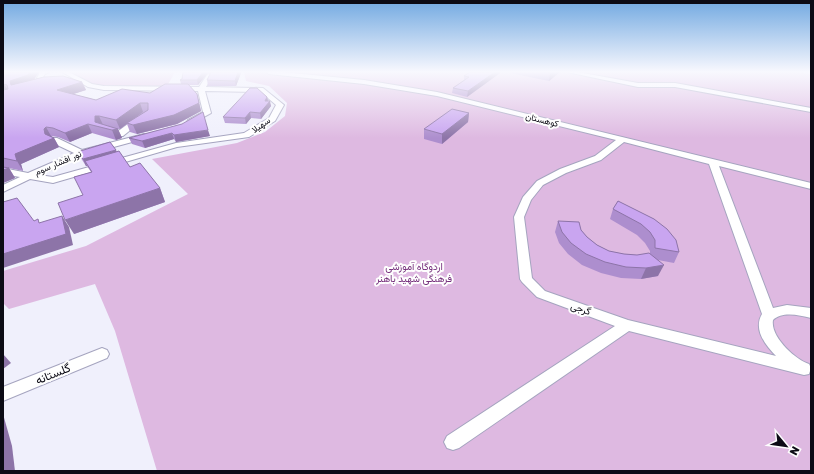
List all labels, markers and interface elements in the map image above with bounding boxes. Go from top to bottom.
street label: کوهستان [524,110,560,130]
street label: سهیلا [249,114,273,136]
street label: نور افشار سوم [33,148,84,178]
park label: اردوگاه آموزشی فرهنگی شهید باهنر [375,260,452,285]
street label: گرجی [569,299,593,318]
street label: گلستانه [33,360,73,387]
north arrow [766,426,806,466]
text: N [787,444,803,458]

